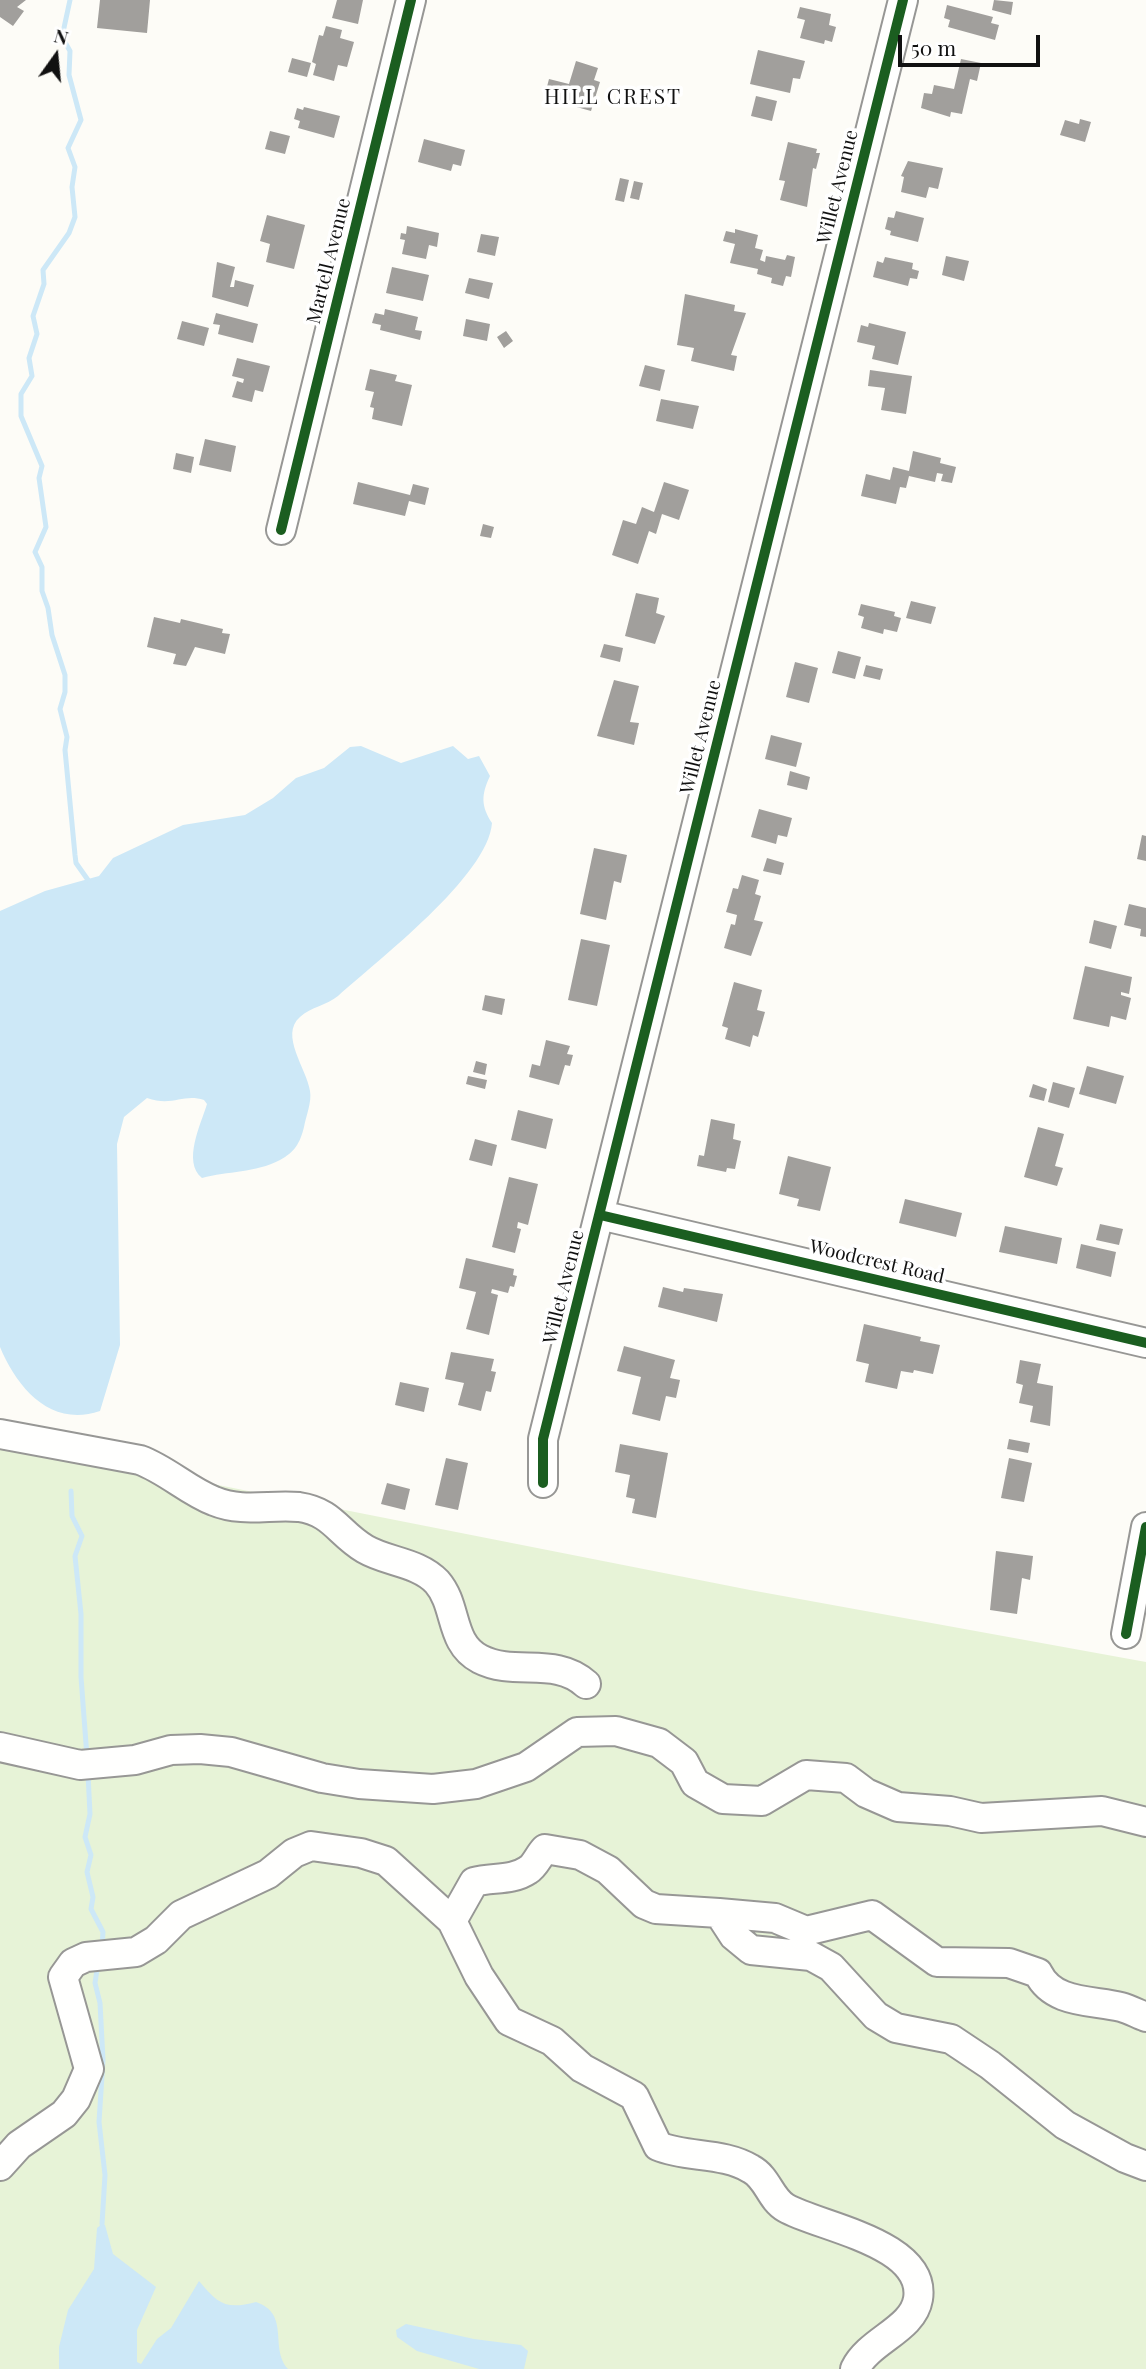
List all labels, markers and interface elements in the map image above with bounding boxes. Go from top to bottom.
north arrow [21,21,91,91]
text: N [51,21,71,50]
scale bar [901,21,1043,65]
text: 50 m [911,33,956,61]
district label: HILL CREST [545,84,681,110]
street label: Willet Avenue [813,128,863,246]
street label: Martell Avenue [302,196,356,326]
street label: Willet Avenue [676,678,726,796]
street label: Willet Avenue [539,1228,589,1346]
street label: Woodcrest Road [807,1235,947,1289]

